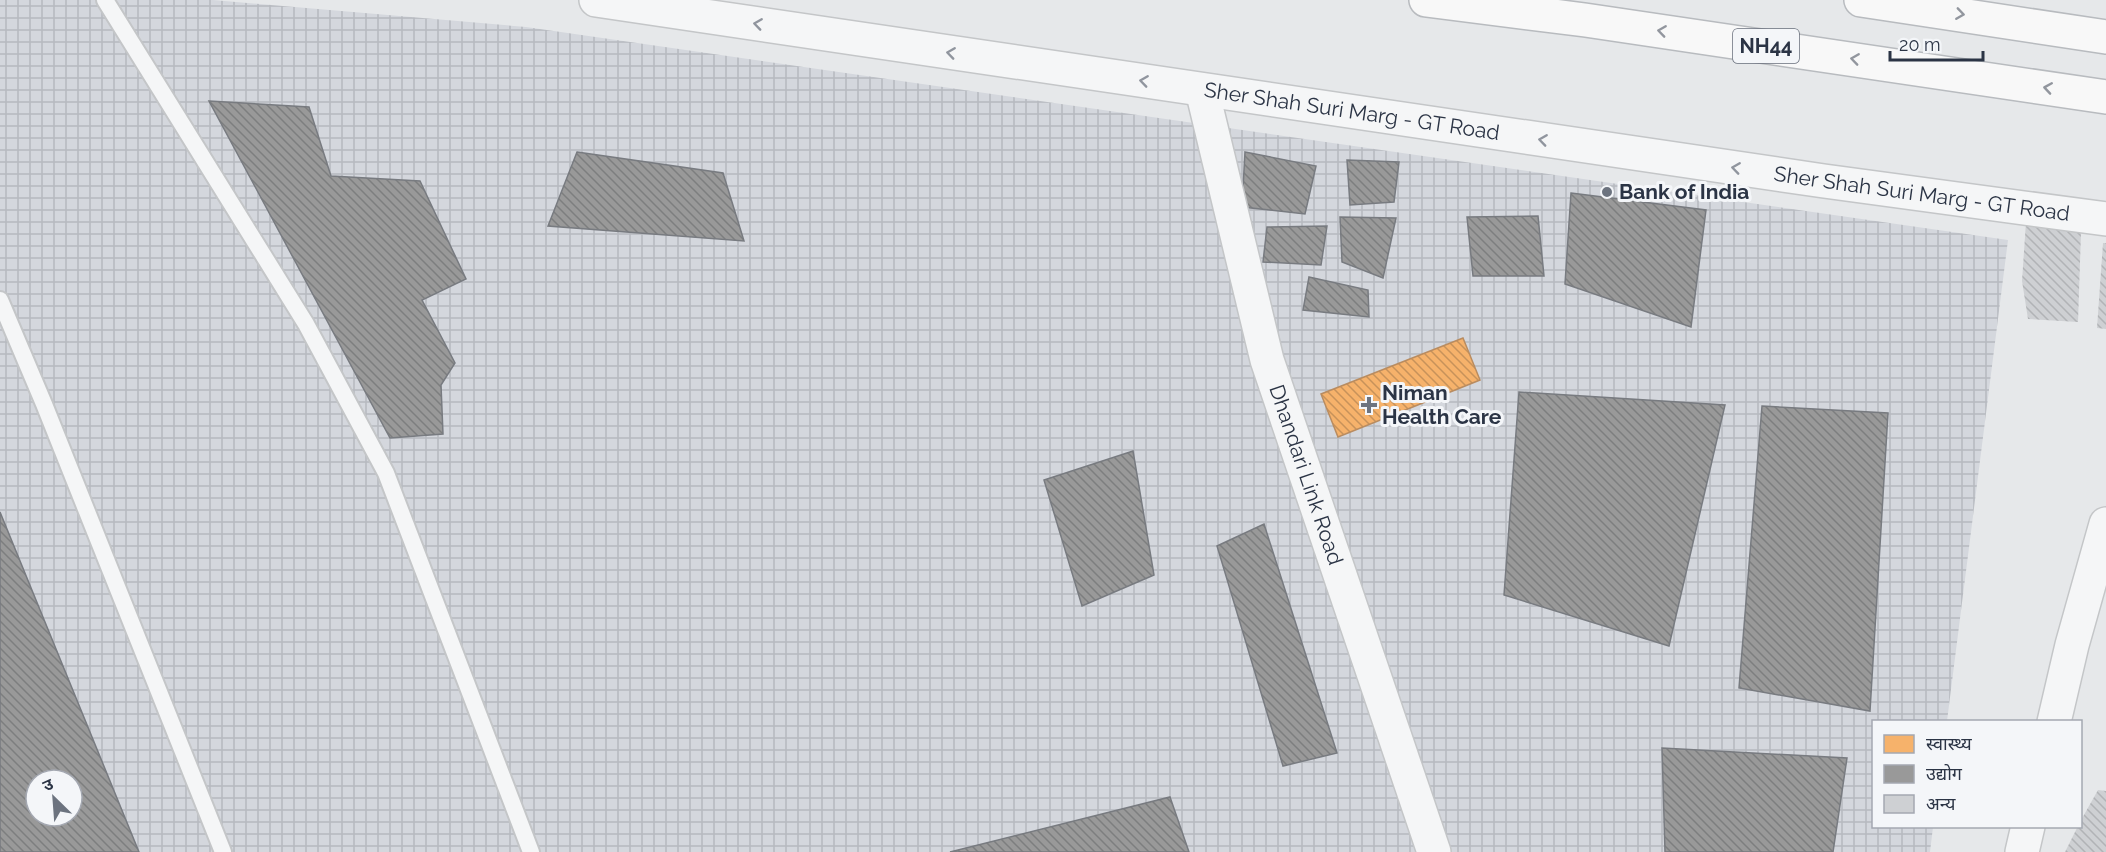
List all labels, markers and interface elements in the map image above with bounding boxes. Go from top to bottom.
one-way arrow [1956,8,1965,20]
one-way arrow [753,18,763,31]
scale bar [1890,24,1983,62]
one-way arrow [1658,26,1667,38]
road number: NH44 [1733,29,1799,63]
text: 20 m [1899,34,1941,55]
one-way arrow [946,47,956,59]
one-way arrow [1851,54,1860,66]
one-way arrow [1139,76,1148,88]
street label: Sher Shah Suri Marg - GT Road [1202,77,1501,145]
one-way arrow [2044,82,2053,94]
one-way arrow [1538,134,1548,146]
street label: Sher Shah Suri Marg - GT Road [1772,161,2071,226]
one-way arrow [1731,162,1741,174]
place label: Bank of India [1619,179,1749,204]
marker: Bank of India [1600,185,1614,199]
place label: Niman Health Care [1382,380,1502,429]
street label: Dhandari Link Road [1264,381,1349,568]
marker: Niman Health Care [1360,396,1378,414]
legend [1872,720,2082,828]
text: स्वास्थ्य [1926,733,1972,754]
text: उद्योग [1926,763,1963,784]
north arrow [24,768,84,828]
text: उ [40,774,57,795]
text: अन्य [1926,793,1956,814]

